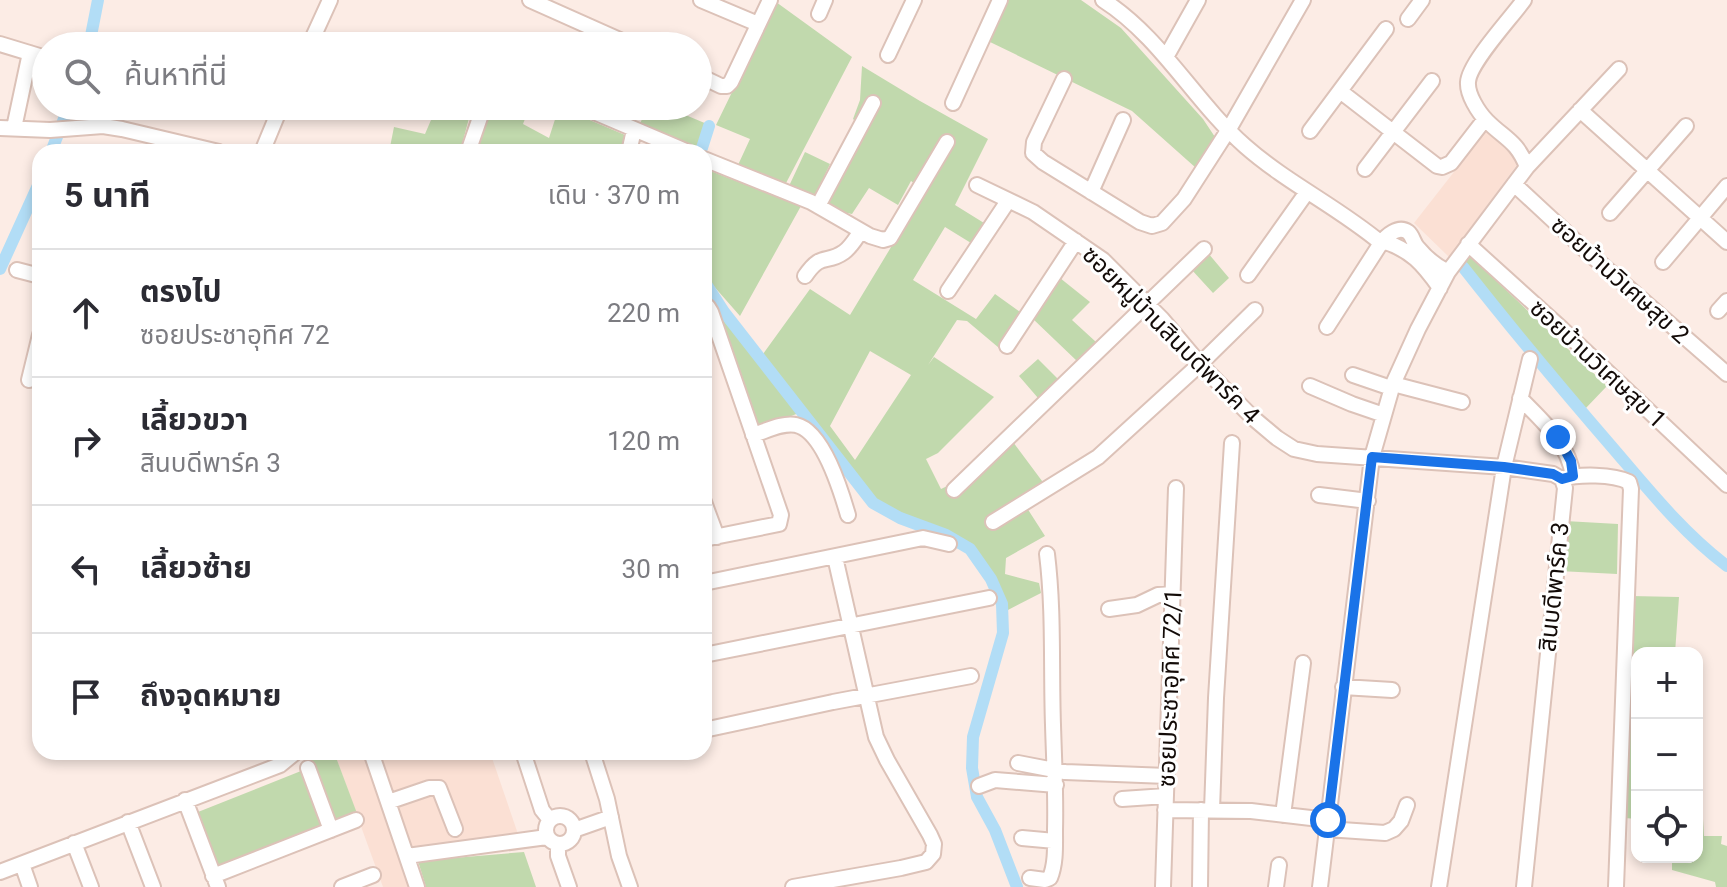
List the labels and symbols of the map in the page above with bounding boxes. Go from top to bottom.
street label: ซอยบ้านวิเศษสุข 2 [1545,211,1695,350]
street label: ซอยหมู่บ้านสินบดีพาร์ค 4 [1076,241,1265,430]
street label: ซอยบ้านวิเศษสุข 1 [1524,294,1672,435]
route end [1540,419,1576,455]
street label: สินบดีพาร์ค 3 [1533,521,1575,653]
street label: ซอยประชาอุทิศ 72/1 [1153,588,1188,788]
route start [1310,802,1346,838]

